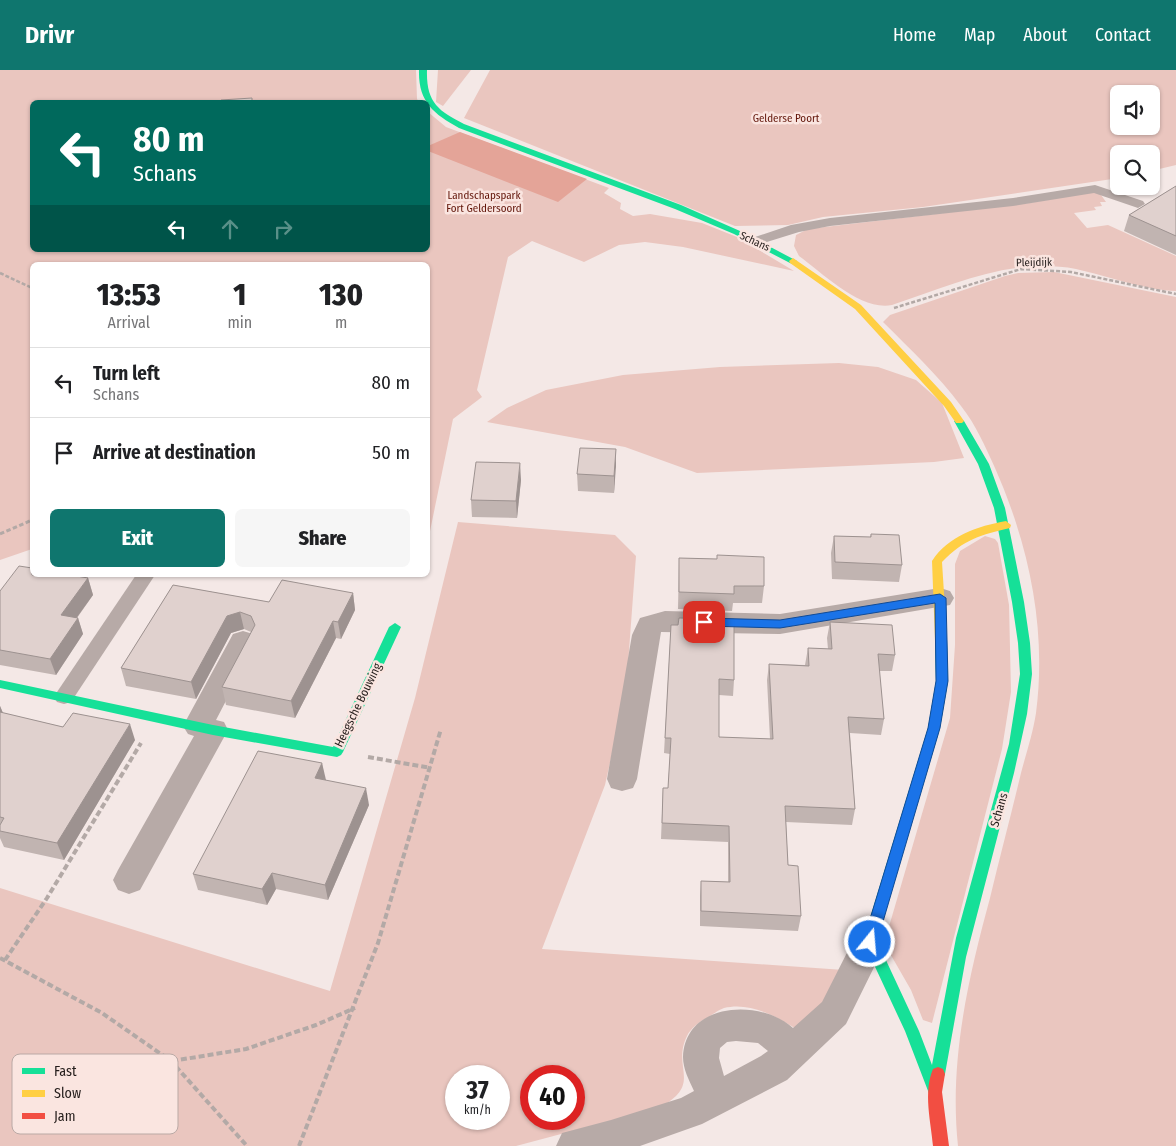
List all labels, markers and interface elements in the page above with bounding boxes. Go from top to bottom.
text: Drivr [25,21,74,49]
text: Home [893,24,936,46]
text: Map [964,24,995,46]
text: About [1023,24,1067,46]
text: Contact [1095,24,1151,46]
map controls [1110,85,1160,195]
button: sound [1110,85,1160,135]
park label: Gelderse Poort [753,112,820,125]
text: 80 m [133,118,205,160]
icon: left [50,120,115,185]
button: search [1110,145,1160,195]
text: Schans [133,160,197,187]
park label: Landschapspark Fort Geldersoord [446,189,522,215]
icon: left [163,215,191,243]
icon: ahead [216,215,244,243]
icon: right [269,215,297,243]
street label: Schans [738,229,772,254]
street label: Pleijdijk [1016,256,1053,269]
text: 13:53 [97,277,161,313]
text: 1 [233,277,246,313]
text: 130 [319,277,363,313]
text: Arrival [108,313,150,332]
text: min [227,313,252,332]
text: m [335,313,347,332]
text: Turn left [93,362,160,385]
icon: left [50,369,78,397]
text: 80 m [372,371,410,394]
text: Schans [93,385,139,404]
icon: arrive [50,439,78,467]
text: Arrive at destination [93,441,256,464]
text: 50 m [372,441,410,464]
button: Exit [50,509,225,567]
button: Share [235,509,410,567]
pin [683,601,725,643]
icon: arrive [690,608,718,636]
street label: Heegsche Bouwing [332,660,385,749]
street label: Schans [987,791,1011,829]
position arrow [843,915,895,967]
legend [12,1054,178,1134]
text: Fast [54,1063,77,1080]
speed limit sign: 40 [520,1065,585,1130]
text: 37 [466,1076,489,1106]
text: Slow [54,1085,81,1102]
text: km/h [464,1103,491,1117]
text: Jam [54,1108,75,1125]

